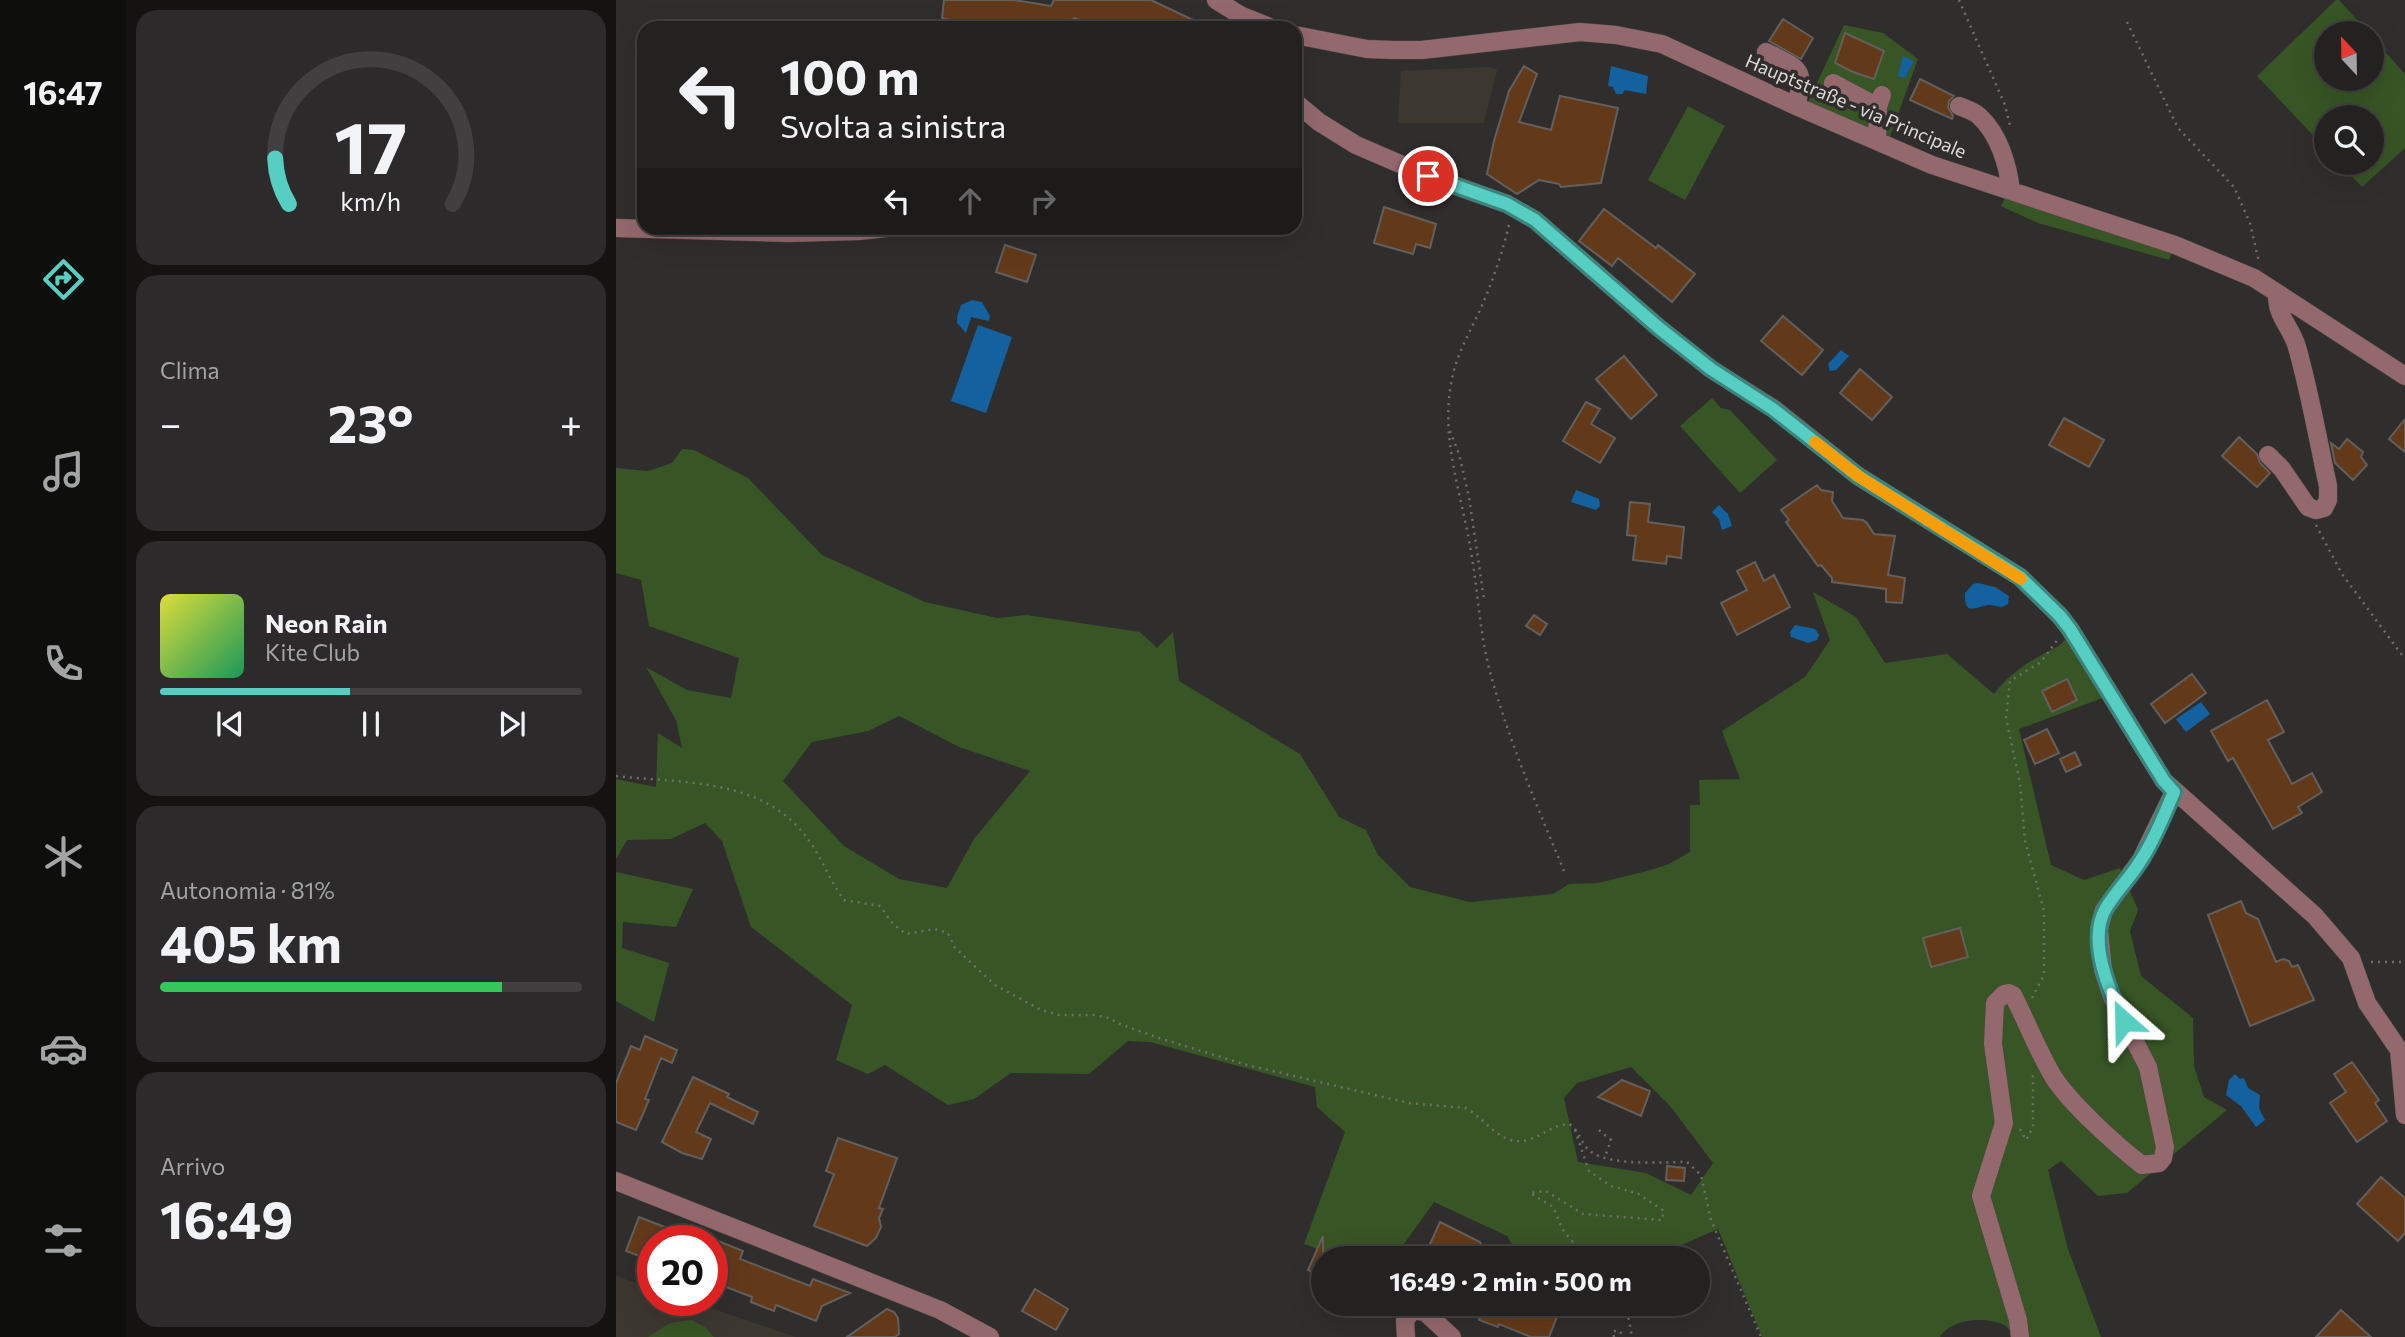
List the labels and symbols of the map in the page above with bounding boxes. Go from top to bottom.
north arrow [2314,21,2384,91]
street label: Hauptstraße - via Principale [1742,48,1970,163]
pin [1398,146,1458,206]
position arrow [2087,984,2161,1058]
speed limit sign: 20 [637,1225,728,1316]

